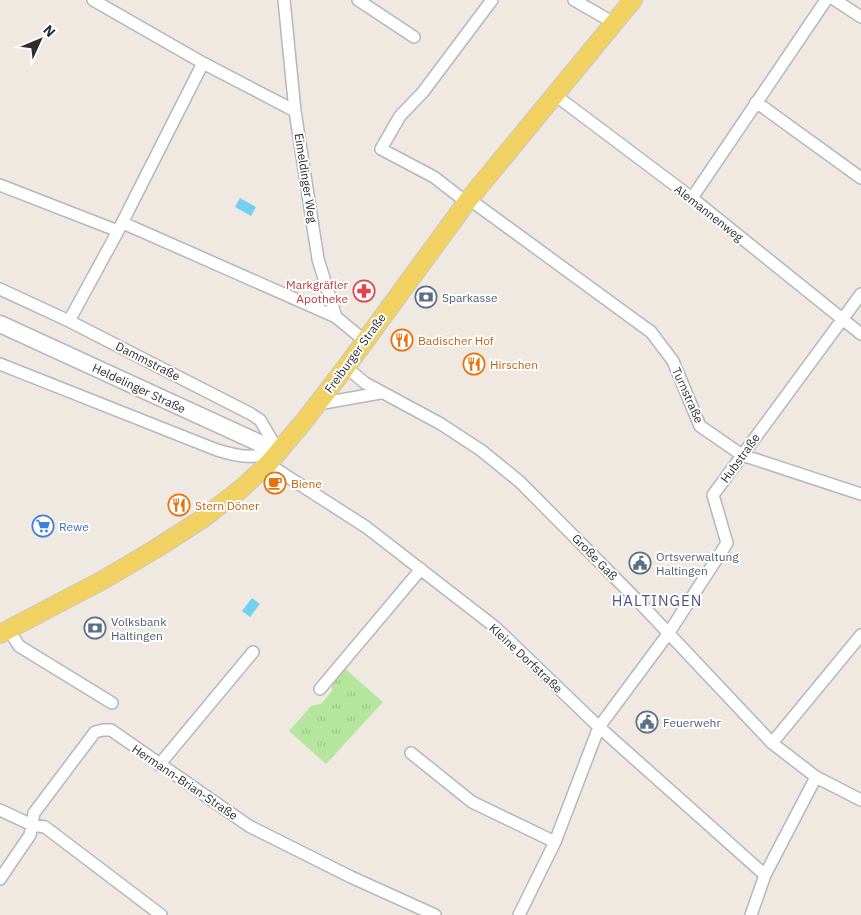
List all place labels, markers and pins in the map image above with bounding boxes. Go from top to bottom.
place label: Markgräfler Apotheke [286,277,349,306]
pharmacy icon: Markgräfler Apotheke [352,279,376,303]
bank icon: Sparkasse [414,285,438,309]
place label: Sparkasse [442,290,498,305]
restaurant icon: Badischer Hof [390,328,414,352]
place label: Badischer Hof [418,333,494,348]
restaurant icon: Hirschen [462,352,486,376]
place label: Hirschen [490,357,538,372]
cafe icon: Biene [263,471,287,495]
place label: Biene [291,476,322,491]
restaurant icon: Stern Döner [167,493,191,517]
place label: Stern Döner [195,498,260,513]
supermarket icon: Rewe [31,514,55,538]
place label: Rewe [59,519,89,534]
place label: Ortsverwaltung Haltingen [656,549,739,578]
public building icon: Ortsverwaltung Haltingen [628,551,652,575]
place label: Volksbank Haltingen [111,614,167,643]
bank icon: Volksbank Haltingen [83,616,107,640]
public building icon: Feuerwehr [635,710,659,734]
place label: Feuerwehr [663,715,721,730]

